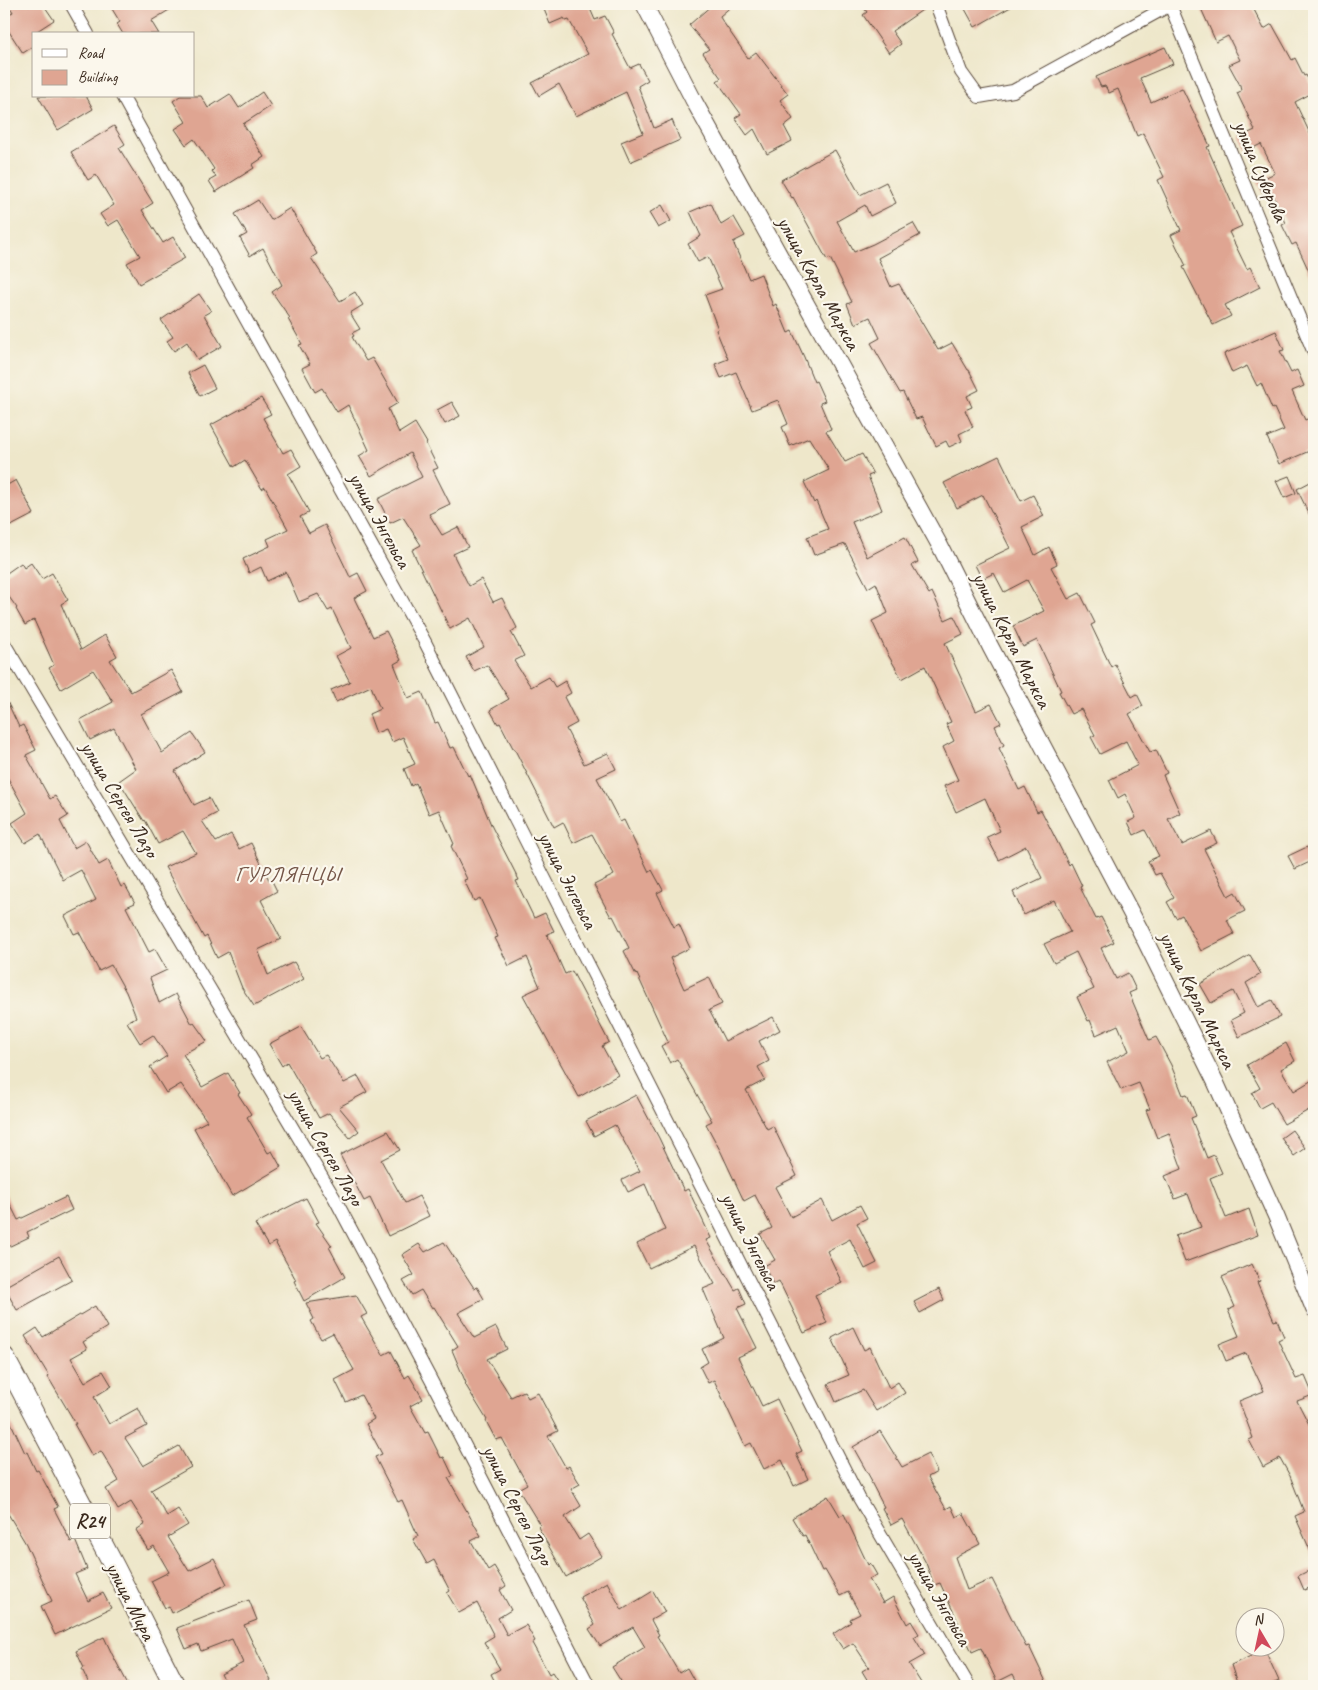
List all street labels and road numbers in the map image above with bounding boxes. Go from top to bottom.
street label: улица Суворова [1227,115,1295,227]
street label: улица Карла Маркса [771,210,867,356]
street label: улица Энгельса [342,466,418,574]
street label: улица Карла Маркса [966,566,1058,714]
street label: улица Сергея Лазо [74,734,166,864]
street label: улица Энгельса [532,825,604,934]
street label: улица Карла Маркса [1153,926,1243,1074]
street label: улица Сергея Лазо [281,1082,371,1212]
street label: улица Энгельса [715,1186,787,1295]
street label: улица Сергея Лазо [476,1439,561,1572]
road number: R24 [70,1504,110,1538]
street label: улица Энгельса [901,1544,978,1652]
street label: улица Мира [99,1556,162,1646]

